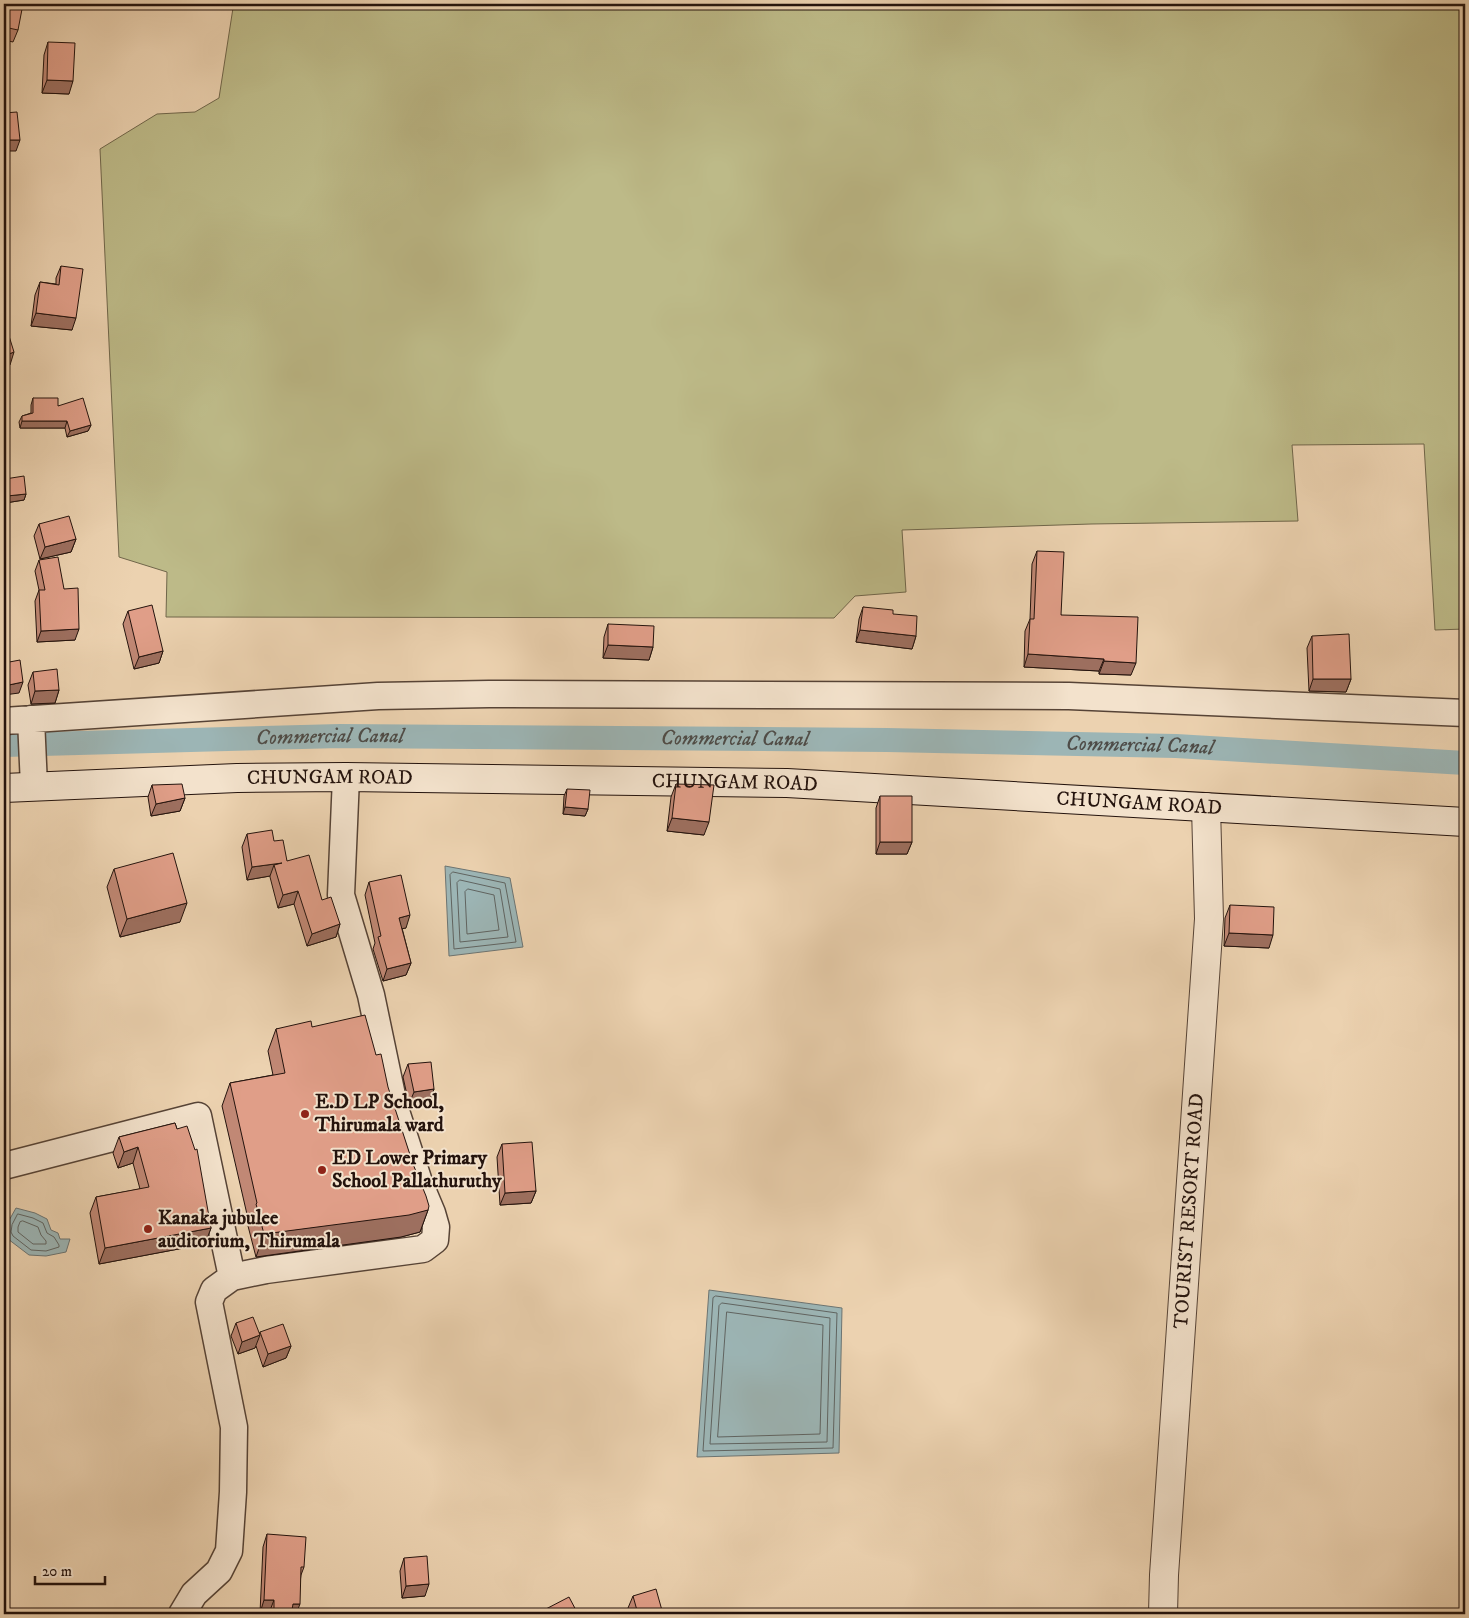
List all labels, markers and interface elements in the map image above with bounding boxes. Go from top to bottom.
water label: Commercial Canal [255,723,407,751]
water label: Commercial Canal [661,725,812,752]
water label: Commercial Canal [1065,731,1217,761]
street label: CHUNGAM ROAD [247,764,413,790]
street label: CHUNGAM ROAD [652,769,818,797]
street label: CHUNGAM ROAD [1056,786,1223,821]
place label: E.D LP School, Thirumala ward [314,1090,445,1138]
street label: TOURIST RESORT ROAD [1168,1092,1210,1329]
marker: E.D LP School, Thirumala ward [299,1108,311,1120]
place label: ED Lower Primary School Pallathuruthy [332,1146,502,1194]
marker: ED Lower Primary School Pallathuruthy [316,1164,328,1176]
place label: Kanaka jubulee auditorium, Thirumala [158,1206,341,1254]
marker: Kanaka jubulee auditorium, Thirumala [142,1223,154,1235]
scale bar [35,1553,105,1585]
text: 20 m [42,1562,72,1581]

